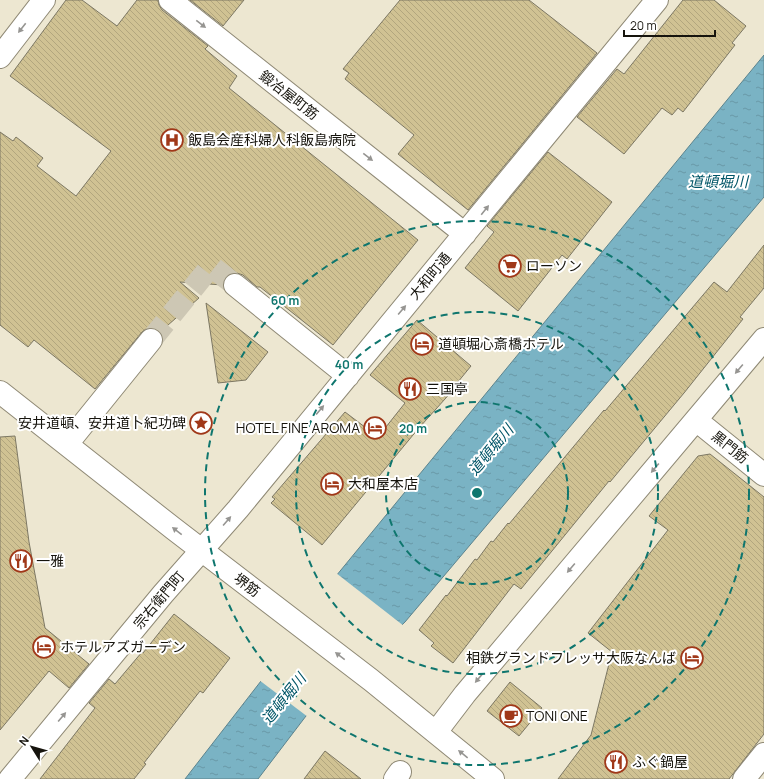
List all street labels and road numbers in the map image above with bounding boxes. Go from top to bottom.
street label: 鍛冶屋町筋 [256,66,323,124]
street label: 大和町通 [404,248,455,303]
street label: 黒門筋 [708,426,753,467]
street label: 宗右衛門町 [129,567,188,633]
street label: 堺筋 [230,569,264,601]

